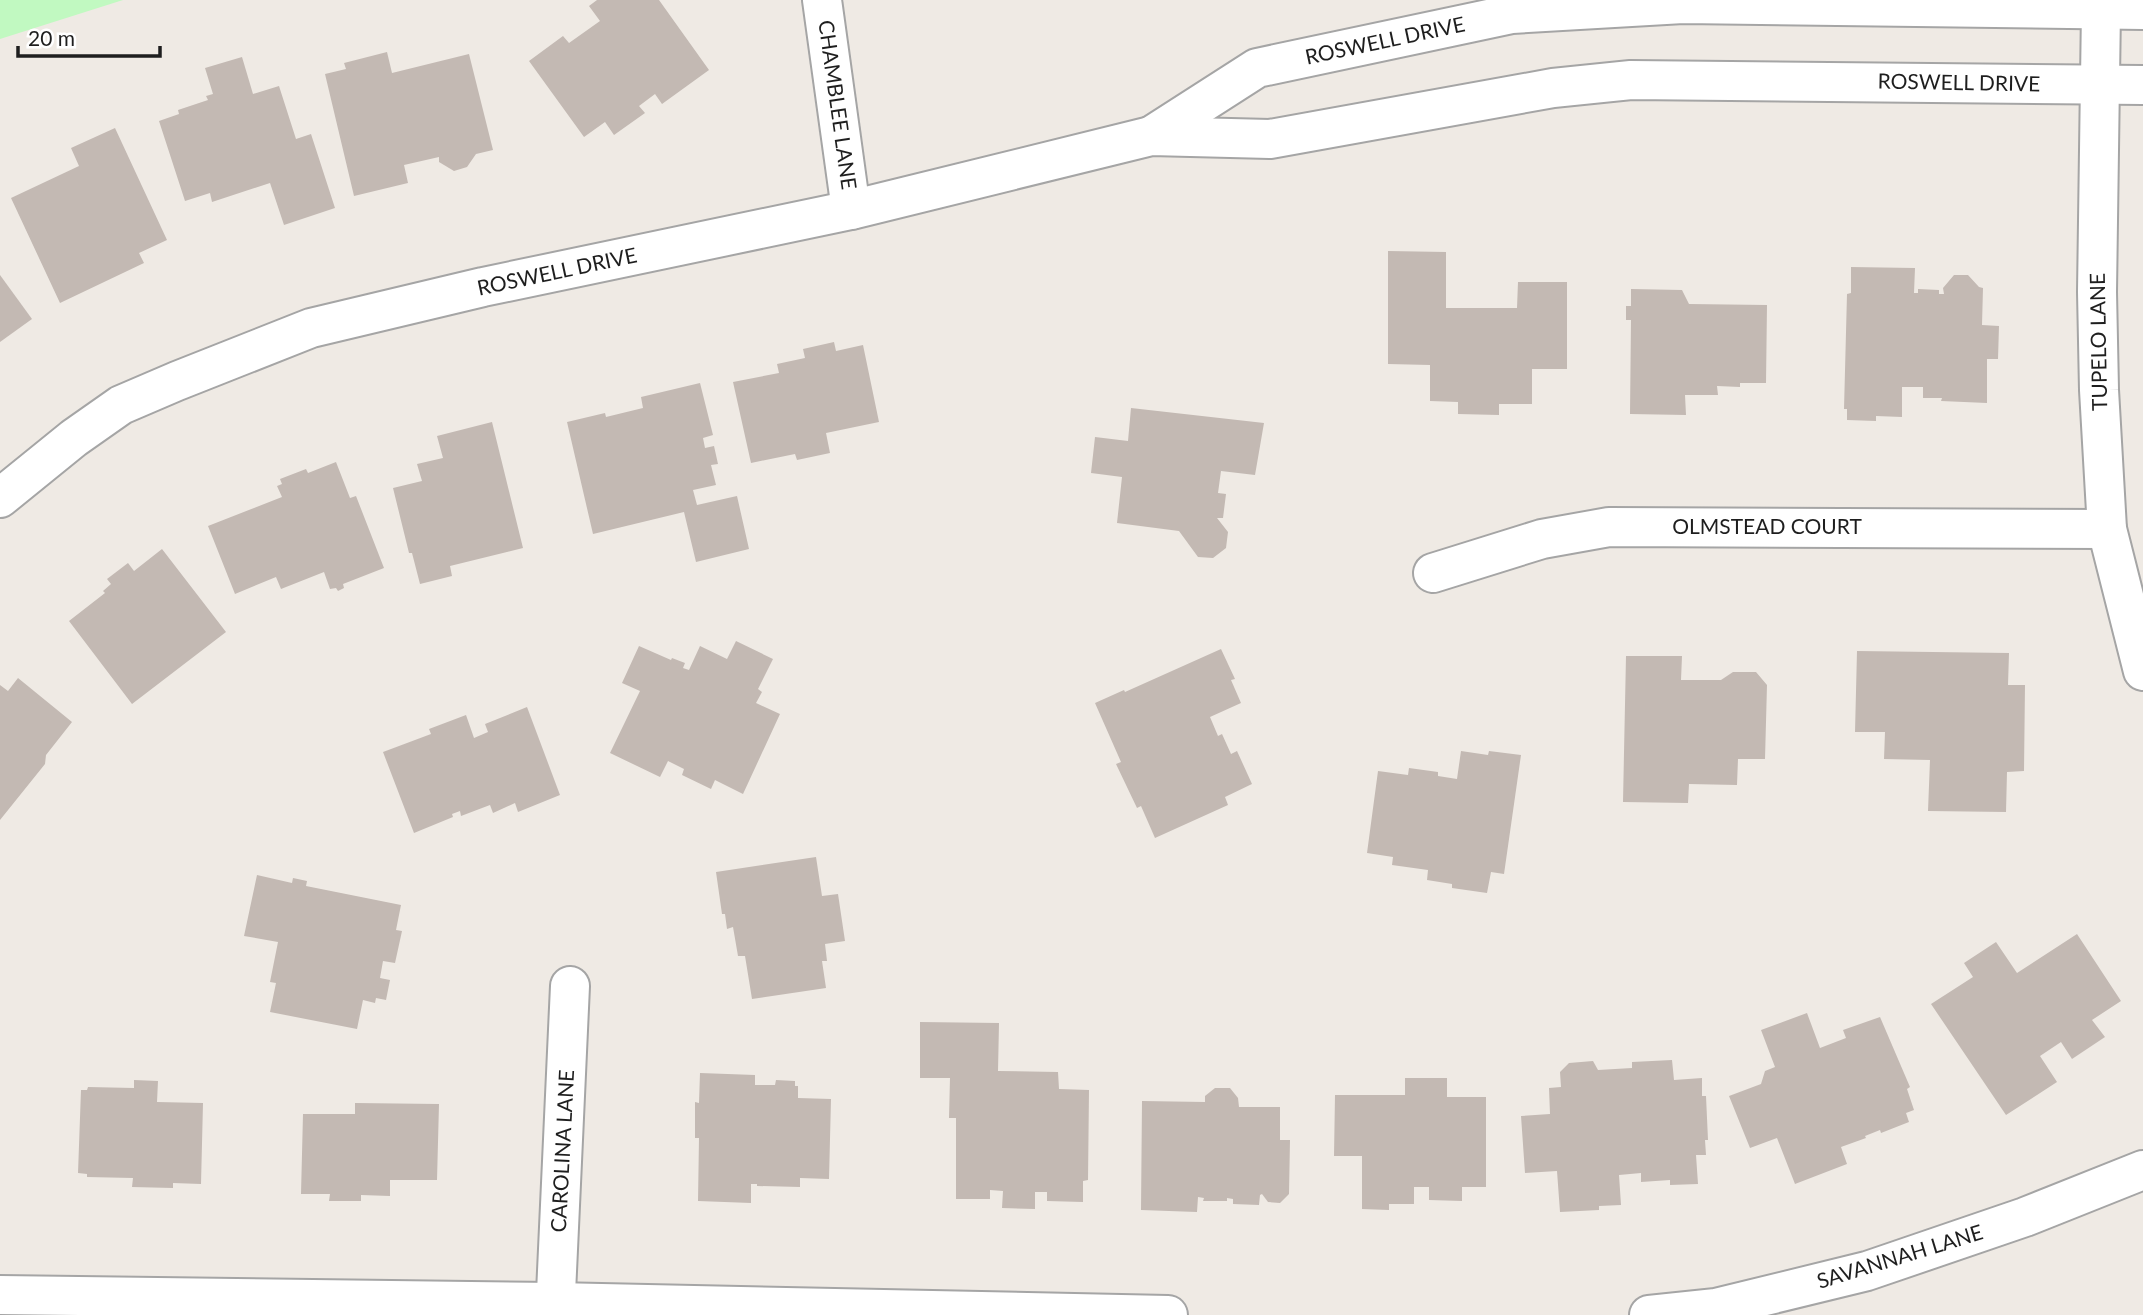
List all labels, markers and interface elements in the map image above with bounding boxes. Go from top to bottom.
street label: ROSWELL DRIVE [1303,10,1467,69]
scale bar [18,14,159,58]
street label: CHAMBLEE LANE [814,18,863,191]
text: 20 m [28,25,75,50]
street label: ROSWELL DRIVE [1877,68,2041,95]
street label: ROSWELL DRIVE [475,241,639,300]
street label: TUPELO LANE [2084,273,2111,411]
street label: OLMSTEAD COURT [1672,513,1862,538]
street label: CAROLINA LANE [545,1069,578,1233]
street label: SAVANNAH LANE [1813,1218,1986,1293]

